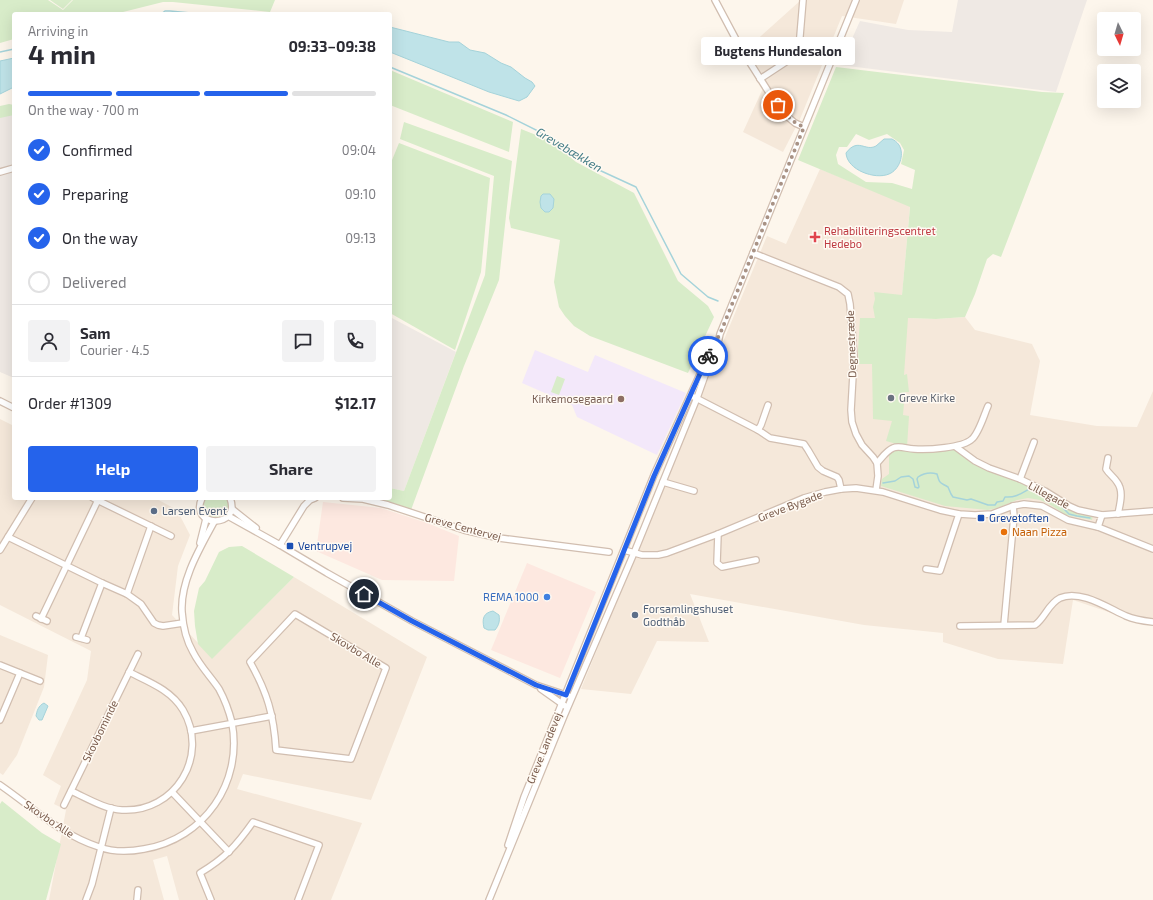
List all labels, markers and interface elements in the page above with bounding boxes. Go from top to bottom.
north arrow [1097,12,1141,56]
map controls [1097,12,1141,108]
text: Arriving in [28,23,88,39]
text: 09:33–09:38 [288,37,376,55]
callout: Bugtens Hundesalon [701,37,855,65]
text: 4 min [28,38,96,69]
text: Bugtens Hundesalon [714,43,842,59]
button: layers [1097,64,1141,108]
pin [761,88,795,122]
icon: bag [767,94,789,116]
text: On the way · 700 m [28,102,139,118]
water label: Grevebækken [534,124,605,174]
icon: check [28,139,50,161]
text: Confirmed [62,141,133,159]
text: 09:04 [342,142,376,158]
icon: check [28,183,50,205]
text: Preparing [62,185,128,203]
text: 09:10 [345,186,376,202]
place label: Rehabiliteringscentret Hedebo [824,224,936,250]
icon: check [28,227,50,249]
text: On the way [62,229,138,247]
text: 09:13 [345,230,376,246]
marker: Rehabiliteringscentret Hedebo [809,231,821,243]
text: Delivered [62,273,127,291]
street label: Degnestræde [843,310,858,378]
button: person [28,320,70,362]
button: chat [282,320,324,362]
button: phone [334,320,376,362]
text: Sam [80,324,111,342]
courier [688,336,728,376]
text: Courier · 4.5 [80,342,149,358]
icon: bike [697,345,719,367]
place label: Greve Kirke [899,391,955,404]
place label: Kirkemosegaard [532,392,613,405]
marker: Greve Kirke [886,393,896,403]
text: Order #1309 [28,394,112,412]
text: $12.17 [335,394,376,412]
marker: Kirkemosegaard [616,394,626,404]
button: Help [28,446,198,492]
button: Share [206,446,376,492]
street label: Lillegade [1026,478,1072,511]
street label: Greve Bygade [756,487,824,524]
place label: Larsen Event [162,504,227,517]
marker: Larsen Event [149,506,159,516]
street label: Greve Centervej [423,510,503,544]
place label: Grevetoften [989,511,1049,524]
marker: Grevetoften [976,513,986,523]
place label: Naan Pizza [1012,525,1067,538]
marker: Naan Pizza [999,527,1009,537]
place label: Ventrupvej [298,539,352,553]
marker: Ventrupvej [285,541,295,551]
pin [347,577,381,611]
icon: home [353,583,375,605]
place label: REMA 1000 [483,590,539,603]
marker: REMA 1000 [542,592,552,602]
place label: Forsamlingshuset Godthåb [643,602,733,628]
marker: Forsamlingshuset Godthåb [630,610,640,620]
street label: Skovbo Alle [328,629,384,670]
street label: Skovbominde [79,698,120,764]
street label: Greve Landevej [523,710,565,786]
street label: Skovbo Alle [22,797,77,840]

